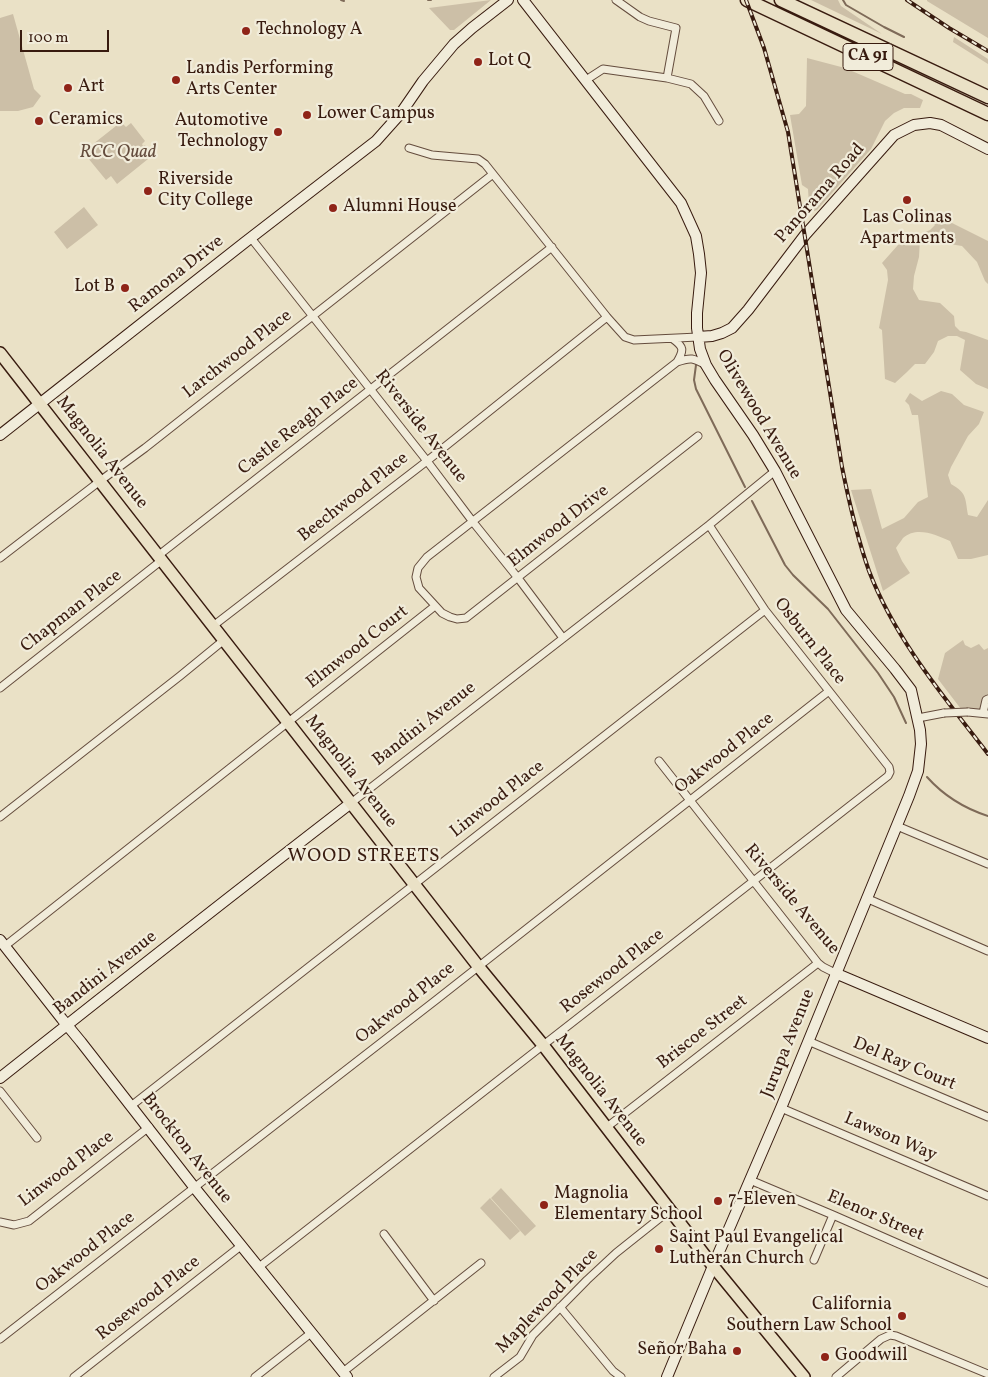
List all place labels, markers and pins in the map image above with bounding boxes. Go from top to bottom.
place label: Technology A [256,20,362,42]
marker: Technology A [240,25,252,37]
place label: Lot Q [488,51,531,73]
marker: Lot Q [472,56,484,68]
place label: Landis Performing Arts Center [186,59,333,102]
marker: Landis Performing Arts Center [170,74,182,86]
place label: Art [78,77,105,99]
marker: Art [62,82,74,94]
place label: Lower Campus [317,104,435,126]
marker: Lower Campus [301,109,313,121]
place label: Ceramics [49,110,123,132]
place label: Automotive Technology [175,111,268,154]
marker: Ceramics [33,115,45,127]
marker: Automotive Technology [272,126,284,138]
place label: Riverside City College [158,170,253,212]
marker: Riverside City College [142,185,154,197]
marker: Las Colinas Apartments [901,194,913,206]
place label: Alumni House [343,197,456,219]
marker: Alumni House [327,202,339,214]
place label: Las Colinas Apartments [860,208,954,250]
place label: Lot B [74,277,115,299]
marker: Lot B [119,282,131,294]
place label: Magnolia Elementary School [554,1184,703,1226]
place label: 7-Eleven [728,1190,796,1212]
marker: 7-Eleven [712,1195,724,1207]
marker: Magnolia Elementary School [538,1199,550,1211]
place label: Saint Paul Evangelical Lutheran Church [669,1228,843,1270]
marker: Saint Paul Evangelical Lutheran Church [653,1243,665,1255]
place label: California Southern Law School [726,1295,892,1338]
marker: California Southern Law School [896,1310,908,1322]
place label: Señor Baha [637,1340,727,1362]
marker: Señor Baha [731,1345,743,1357]
place label: Goodwill [835,1346,908,1368]
marker: Goodwill [819,1351,831,1363]

